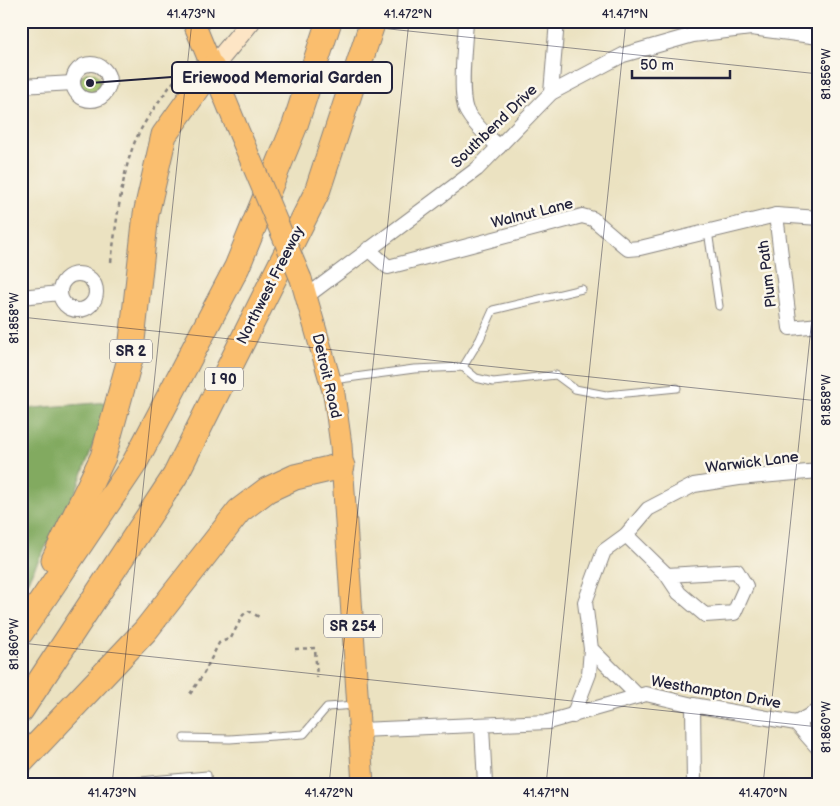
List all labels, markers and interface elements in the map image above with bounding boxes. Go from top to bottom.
text: 41.473°N [166,7,216,22]
text: 41.472°N [384,7,432,22]
text: 41.471°N [602,7,648,22]
scale bar [632,48,730,80]
text: 81.856°W [819,48,834,100]
text: 50 m [640,56,674,75]
callout: Eriewood Memorial Garden [172,62,392,93]
text: Eriewood Memorial Garden [182,69,382,88]
street label: Southbend Drive [447,80,542,172]
street label: Walnut Lane [489,194,575,233]
street label: Northwest Freeway [232,223,309,348]
street label: Plum Path [754,239,781,309]
text: 81.858°W [7,292,22,344]
street label: Detroit Road [308,332,345,420]
road number: SR 2 [110,340,152,362]
road number: I 90 [205,368,243,390]
text: 81.858°W [819,374,834,426]
street label: Warwick Lane [704,447,800,478]
road number: SR 254 [324,614,382,638]
text: 81.860°W [7,618,22,670]
street label: Westhampton Drive [649,672,783,713]
text: 81.860°W [819,701,834,753]
text: 41.473°N [87,786,137,801]
text: 41.472°N [305,786,353,801]
text: 41.471°N [523,786,569,801]
text: 41.470°N [738,786,788,801]

